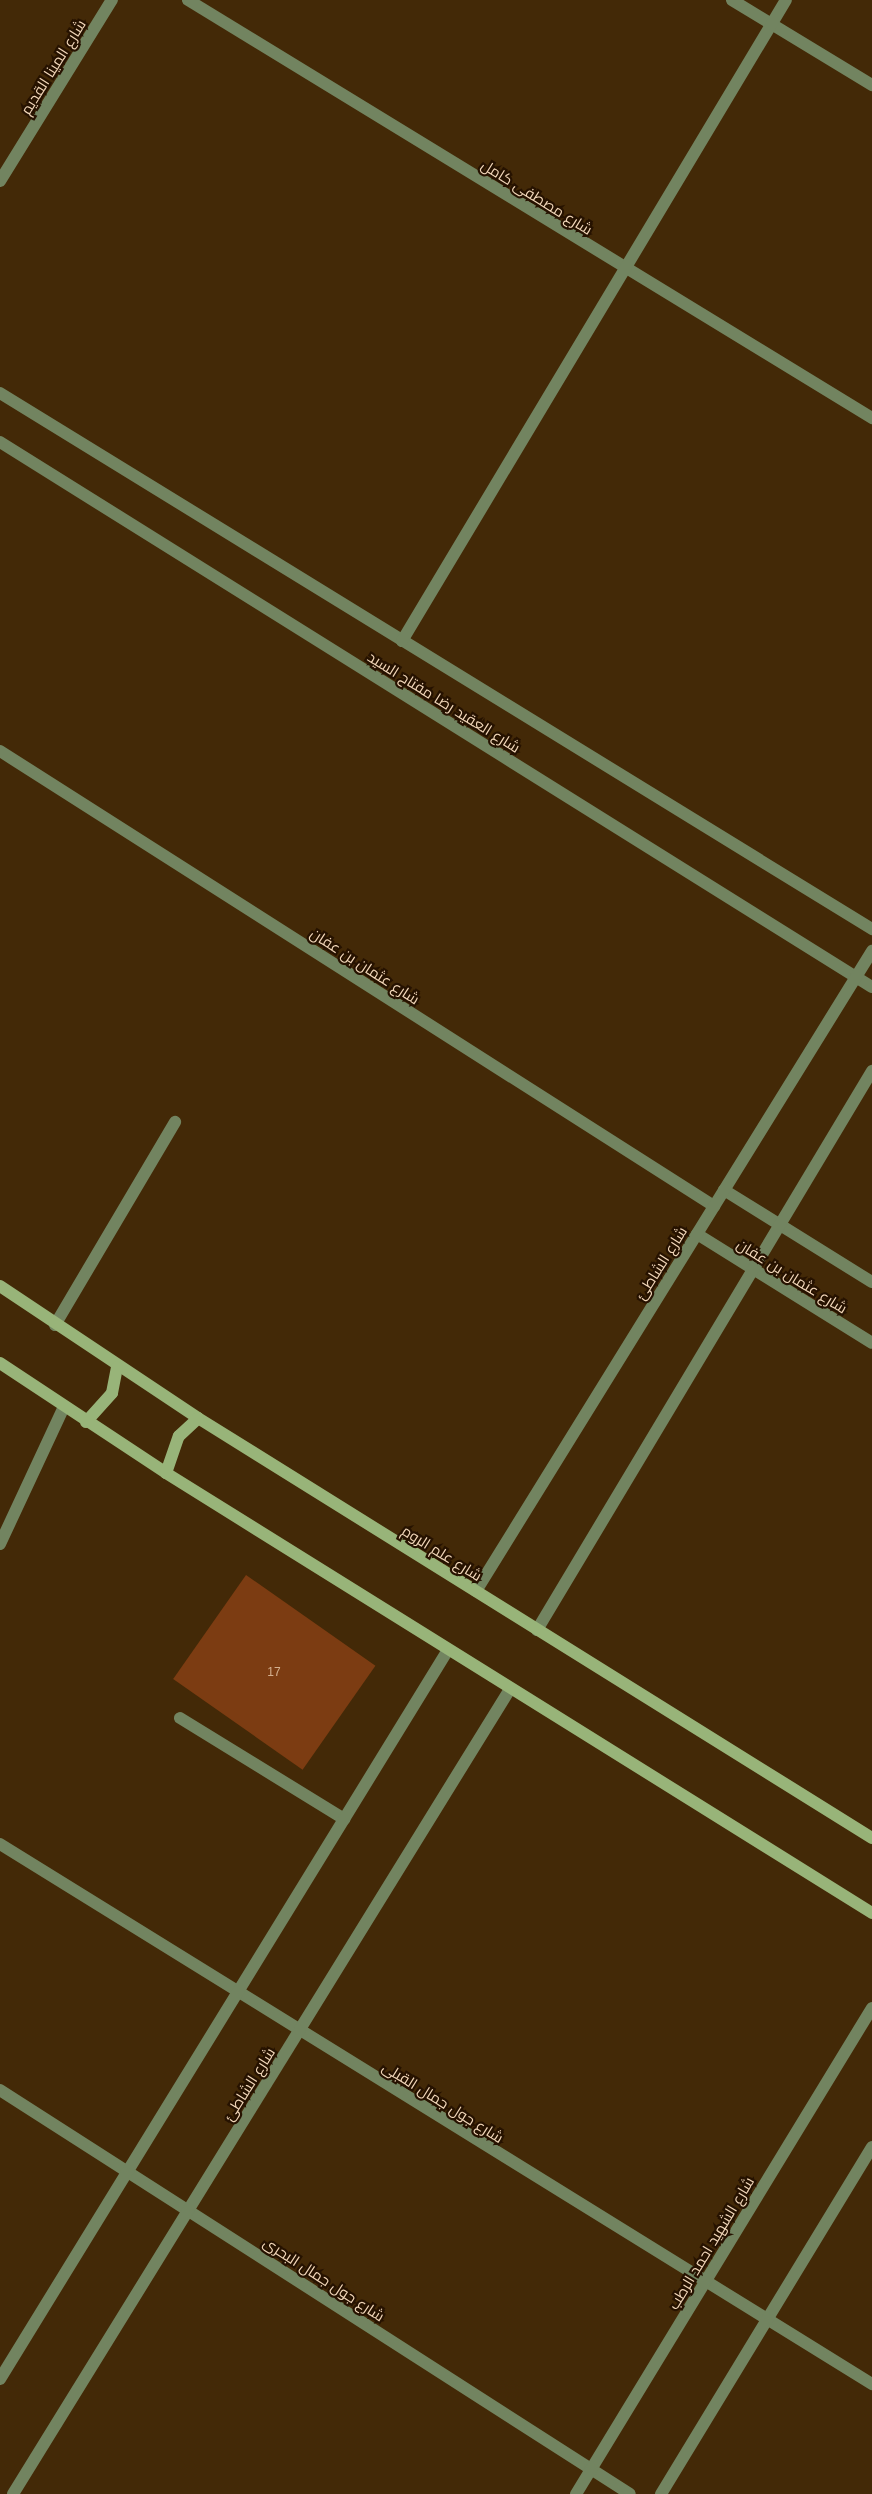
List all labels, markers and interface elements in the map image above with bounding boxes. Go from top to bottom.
street label: شارع المينا القديم [17,16,89,118]
street label: شارع مصطفى كامل [478,156,596,238]
street label: شارع العقيد رضا مفتاح السيد [364,648,524,756]
street label: شارع عثمان بن عفان [307,924,423,1008]
street label: شارع الشاطئ [631,1223,691,1303]
street label: شارع عثمان بن عفان [733,1235,851,1317]
street label: شارع علم الروم [399,1521,485,1585]
house number: 17 [267,1666,281,1680]
street label: شارع الشاطئ [219,2044,279,2124]
street label: شارع جول جمال القبلى [379,2057,507,2147]
street label: شارع الشهيد احمد الرطب [664,2173,758,2313]
street label: شارع جول جمال البحرى [260,2233,388,2325]

